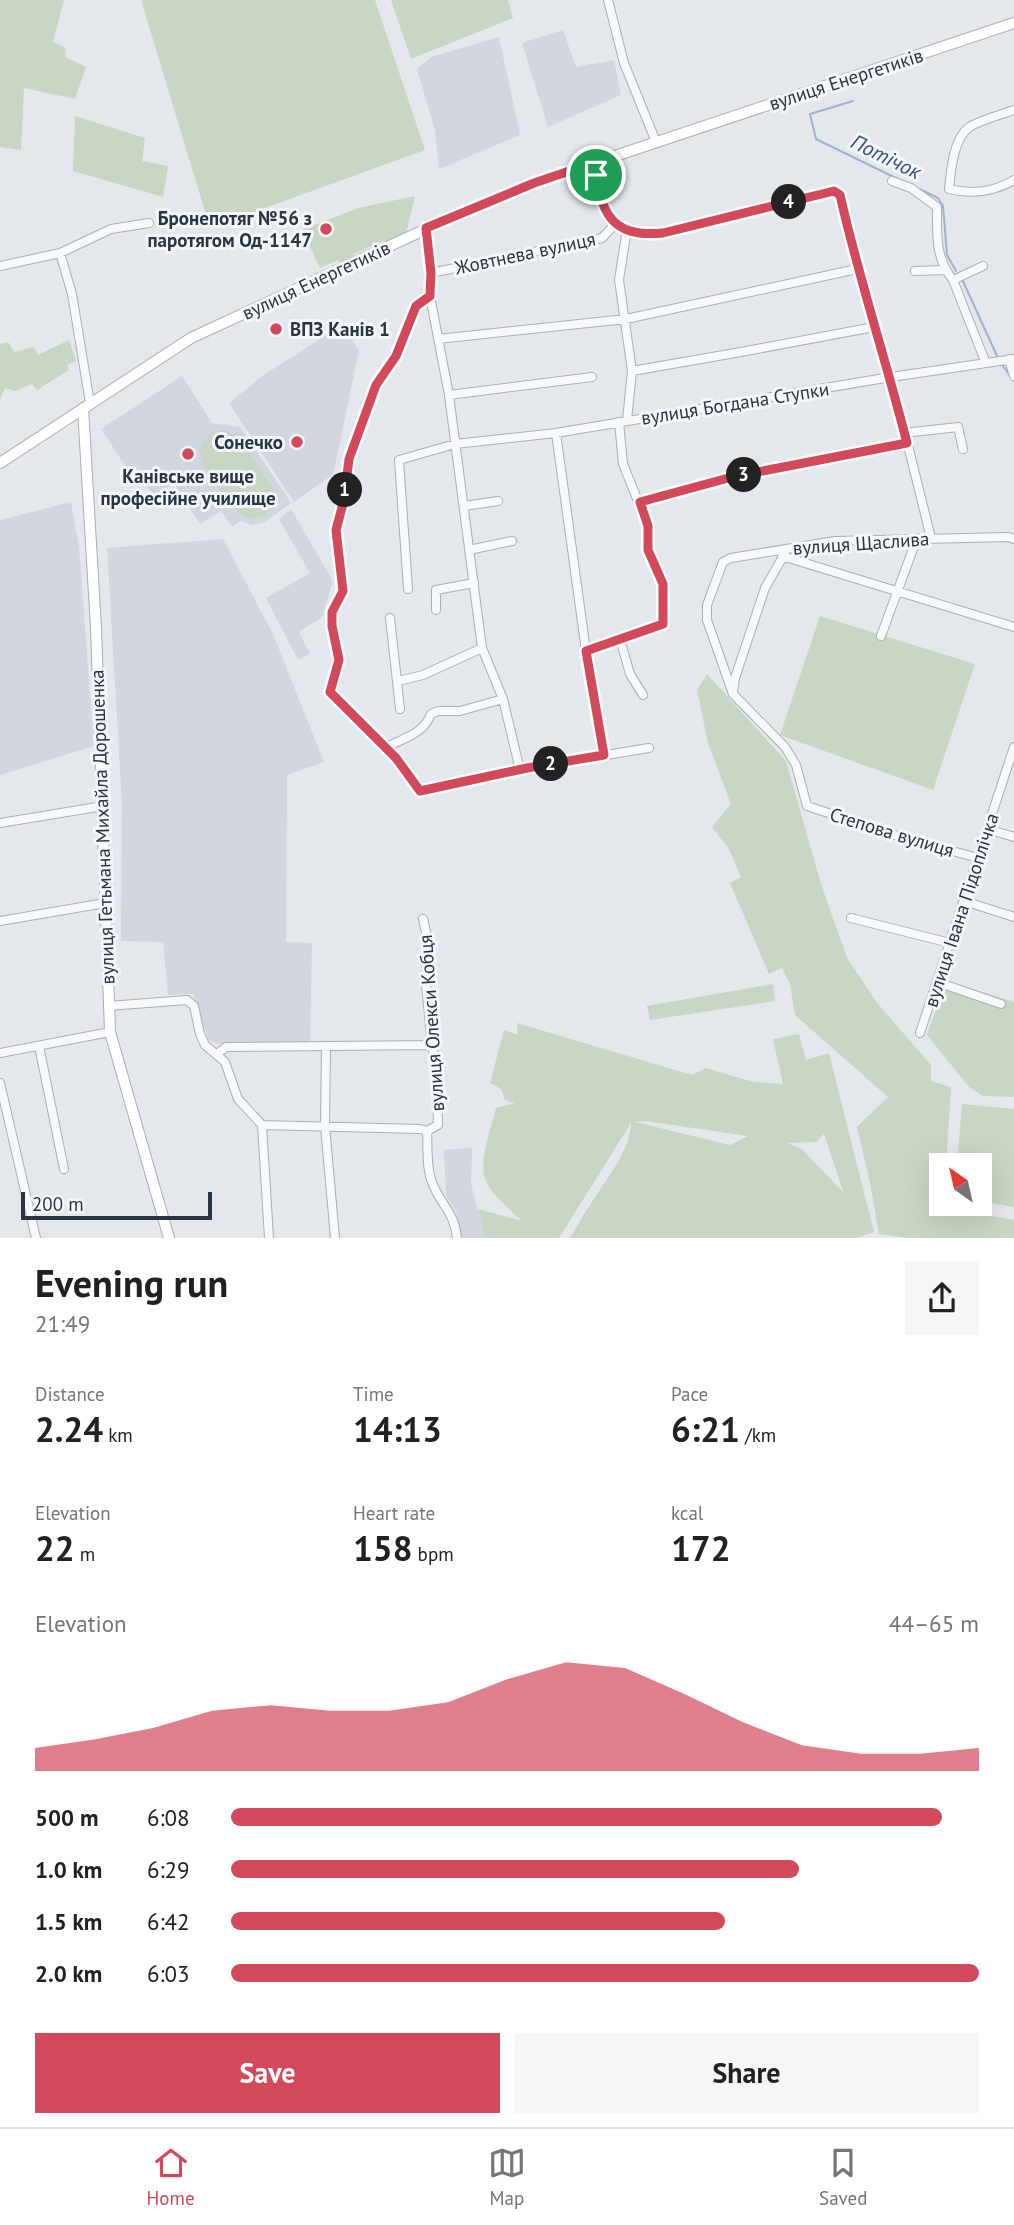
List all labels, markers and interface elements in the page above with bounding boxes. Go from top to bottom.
street label: вулиця Енергетиків [766,43,926,115]
water label: Потічок [847,128,927,186]
pin [566,145,626,205]
icon: arrive [577,156,615,194]
pin: 4 [772,184,806,220]
text: 4 [783,189,794,213]
place label: Бронепотяг №56 з паротягом Од-1147 [147,206,312,252]
marker: Бронепотяг №56 з паротягом Од-1147 [318,221,334,237]
street label: Жовтнева вулиця [451,226,598,280]
street label: вулиця Енергетиків [238,235,394,325]
place label: ВПЗ Канів 1 [290,317,390,341]
marker: ВПЗ Канів 1 [268,321,284,337]
street label: вулиця Богдана Ступки [639,376,831,430]
place label: Сонечко [214,430,283,454]
marker: Сонечко [289,434,305,450]
marker: Канівське вище професійне училище [180,446,196,462]
pin: 3 [726,458,762,492]
text: 3 [738,462,749,486]
place label: Канівське вище професійне училище [100,464,276,510]
pin: 1 [328,472,362,508]
text: 1 [339,477,350,501]
street label: вулиця Щаслива [792,526,930,560]
street label: вулиця Гетьмана Михайла Дорошенка [85,669,119,985]
pin: 2 [534,746,568,782]
text: 2 [545,751,556,775]
street label: Степова вулиця [827,802,957,862]
street label: вулиця Івана Підоплічка [918,810,1004,1010]
street label: вулиця Олекси Кобця [413,934,449,1112]
north arrow [929,1153,992,1216]
map controls [929,1153,992,1216]
scale bar [21,1189,212,1221]
text: 200 m [32,1192,84,1216]
text: Evening run [35,1258,228,1307]
button: share [905,1261,979,1335]
text: 21:49 [35,1309,90,1338]
text: Distance [35,1382,105,1406]
text: Time [353,1382,394,1406]
text: Pace [671,1382,708,1406]
text: 2.24 [35,1406,103,1452]
text: 14:13 [353,1406,442,1452]
text: 6:21 [671,1406,740,1452]
text: km [103,1423,133,1447]
text: /km [740,1423,776,1447]
text: Elevation [35,1501,111,1525]
text: Heart rate [353,1501,435,1525]
text: kcal [671,1501,703,1525]
text: 22 [35,1525,75,1571]
text: 158 [353,1525,413,1571]
text: 172 [671,1525,731,1571]
text: m [75,1542,95,1566]
text: bpm [413,1542,454,1566]
text: Elevation [35,1609,127,1638]
text: 44–65 m [889,1609,979,1638]
text: 500 m [35,1803,98,1832]
text: 6:08 [147,1803,190,1832]
text: 1.0 km [35,1855,102,1884]
text: 6:29 [147,1855,190,1884]
text: 1.5 km [35,1907,102,1936]
text: 6:42 [147,1907,190,1936]
text: 2.0 km [35,1959,102,1988]
text: 6:03 [147,1959,190,1988]
button: Save [35,2033,500,2113]
button: Share [514,2033,979,2113]
tab: Home [147,2144,195,2210]
tab: Map [488,2144,526,2210]
tab: Saved [819,2144,867,2210]

